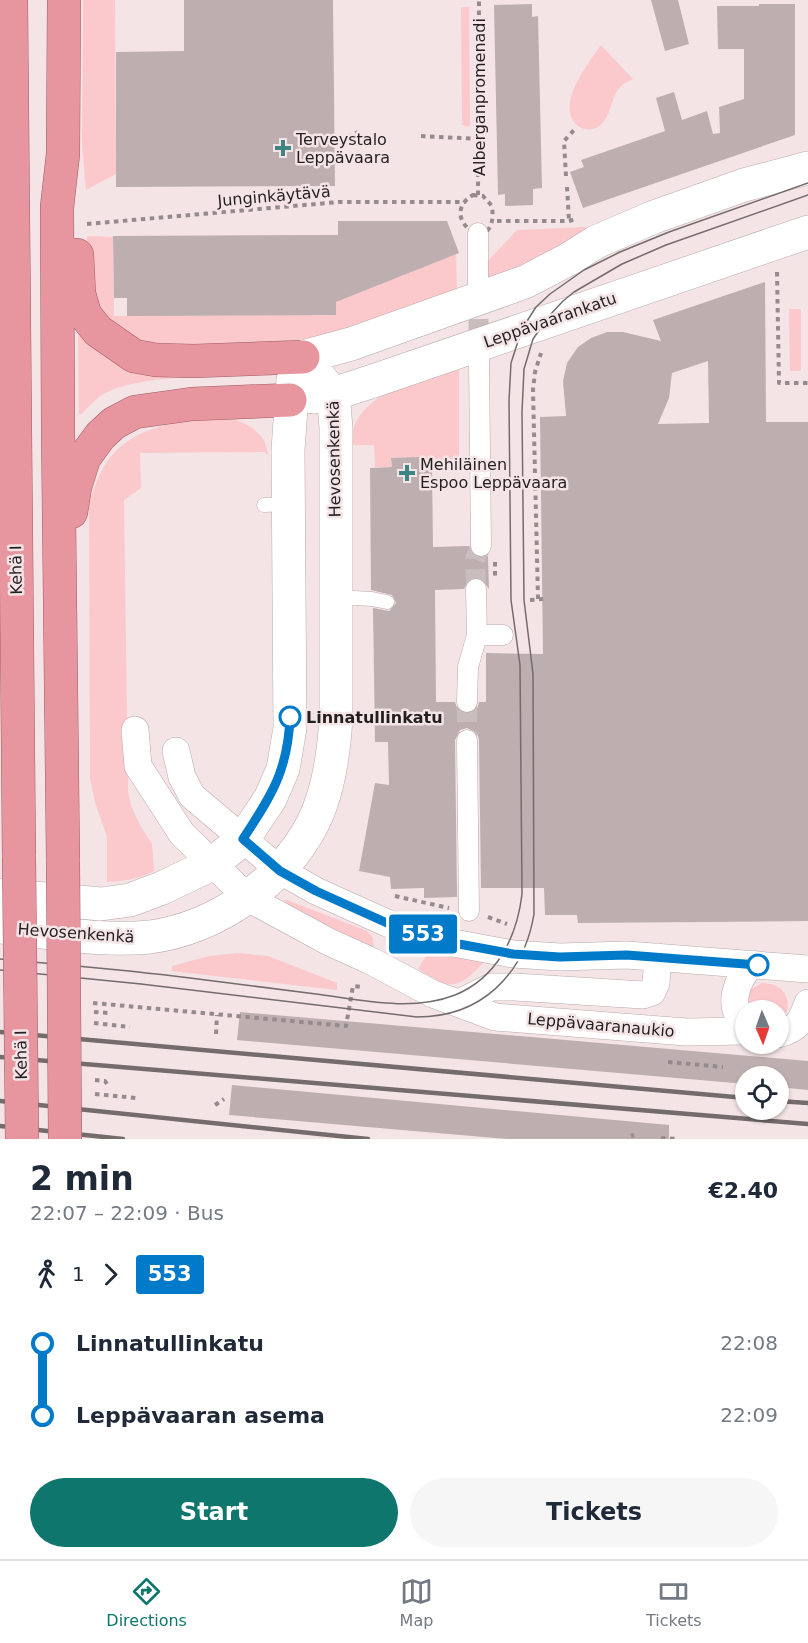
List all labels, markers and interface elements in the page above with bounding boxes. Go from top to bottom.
street label: Alberganpromenadi [470,18,489,176]
place label: Terveystalo Leppävaara [295,130,390,167]
marker: Terveystalo Leppävaara [274,139,292,157]
street label: Junginkäytävä [216,182,331,210]
street label: Leppävaarankatu [481,288,619,352]
street label: Hevosenkenkä [323,400,345,518]
place label: Mehiläinen Espoo Leppävaara [420,455,567,492]
marker: Mehiläinen Espoo Leppävaara [398,464,416,482]
street label: Kehä I [6,545,26,595]
marker: Linnatullinkatu [279,706,301,728]
place label: Linnatullinkatu [306,708,443,727]
line badge: 553 [388,914,458,954]
street label: Hevosenkenkä [17,919,135,947]
text: 553 [401,922,445,946]
unlabelled marker [747,954,769,976]
north arrow [735,1000,789,1054]
map controls [735,1000,789,1120]
street label: Leppävaaranaukio [527,1009,675,1041]
street label: Kehä I [11,1030,31,1080]
button: locate [735,1066,789,1120]
text: 2 min [30,1159,134,1198]
text: €2.40 [708,1178,778,1203]
text: 22:07 – 22:09 · Bus [30,1201,224,1225]
icon: walk [30,1258,63,1291]
icon: forward [94,1258,127,1291]
text: 1 [72,1262,85,1286]
text: 553 [148,1262,192,1286]
text: Linnatullinkatu [76,1331,264,1356]
text: 22:08 [720,1331,778,1355]
text: Leppävaaran asema [76,1403,325,1428]
text: 22:09 [720,1403,778,1427]
button: Start [30,1478,398,1547]
button: Tickets [410,1478,778,1547]
tab: Directions [106,1575,187,1630]
tab: Map [400,1575,433,1630]
tab: Tickets [646,1575,702,1630]

